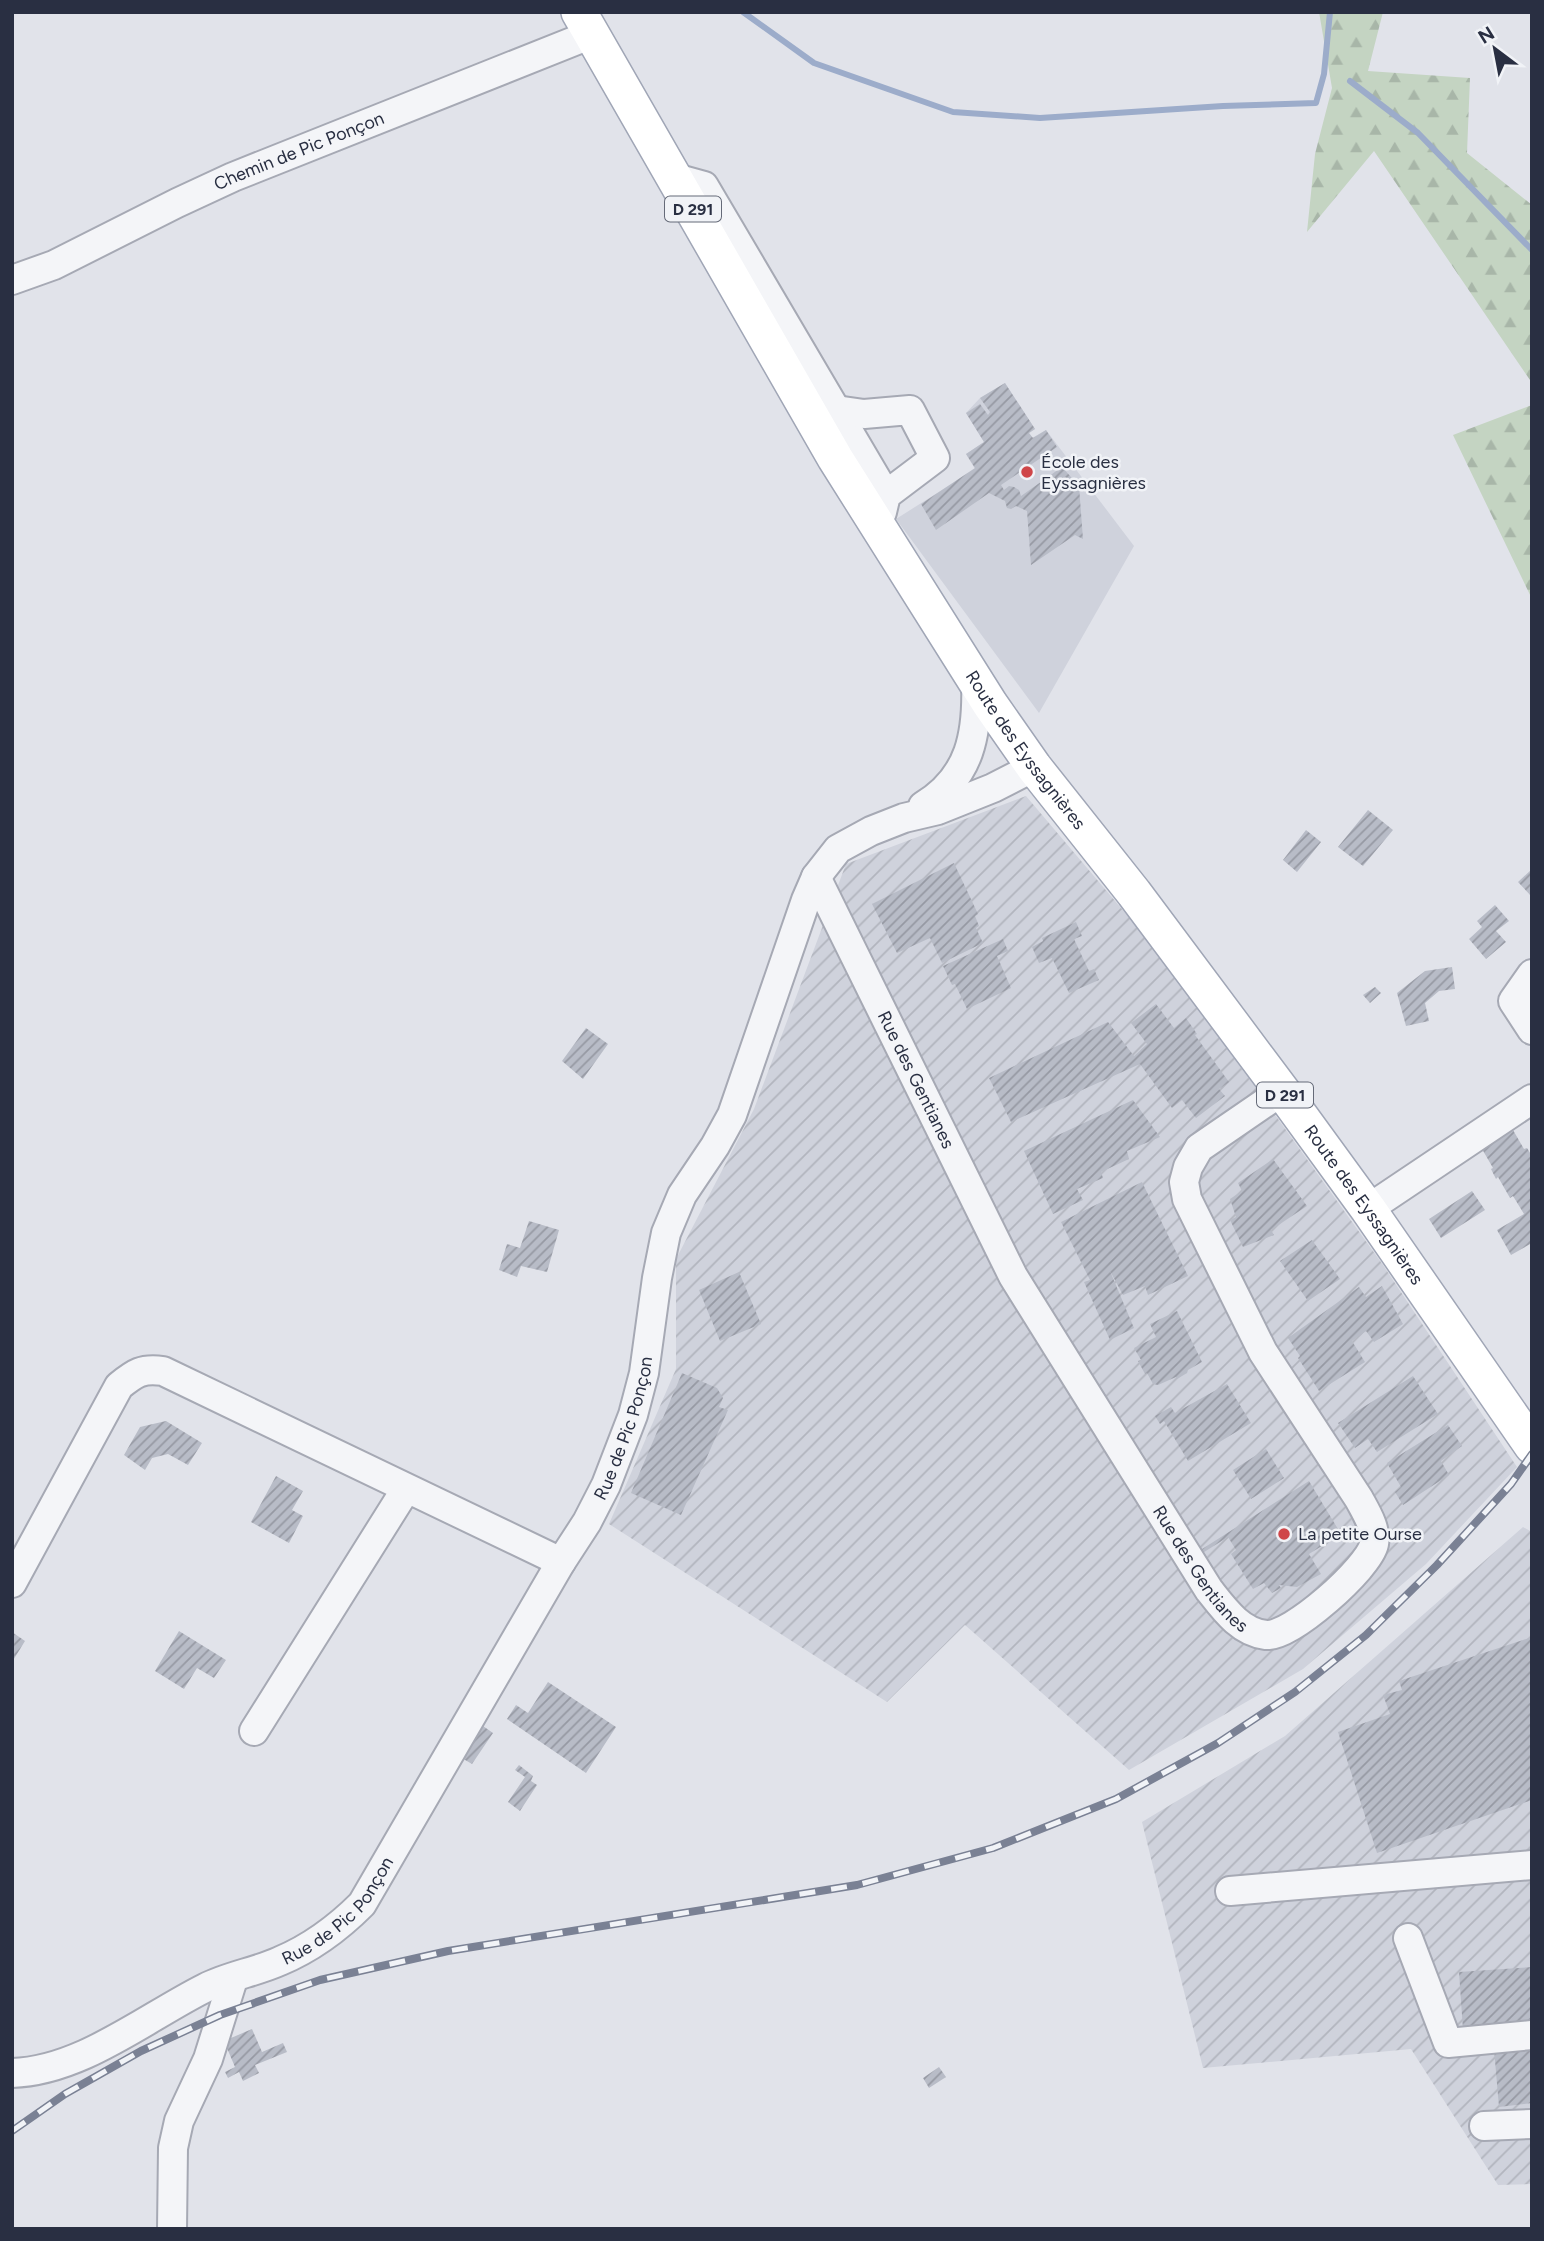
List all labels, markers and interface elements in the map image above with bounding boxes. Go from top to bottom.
north arrow [1460,14,1530,84]
text: N [1474,21,1499,49]
street label: Chemin de Pic Ponçon [210,107,387,195]
road number: D 291 [665,196,721,222]
place label: École des Eyssagnières [1041,451,1146,494]
marker: École des Eyssagnières [1019,464,1035,480]
street label: Route des Eyssagnières [961,666,1090,834]
street label: Rue des Gentianes [873,1007,959,1152]
road number: D 291 [1257,1082,1313,1107]
street label: Route des Eyssagnières [1299,1120,1428,1289]
street label: Rue de Pic Ponçon [589,1355,657,1504]
street label: Rue des Gentianes [1148,1501,1252,1637]
place label: La petite Ourse [1298,1523,1422,1545]
marker: La petite Ourse [1276,1526,1292,1542]
street label: Rue de Pic Ponçon [278,1853,398,1970]

